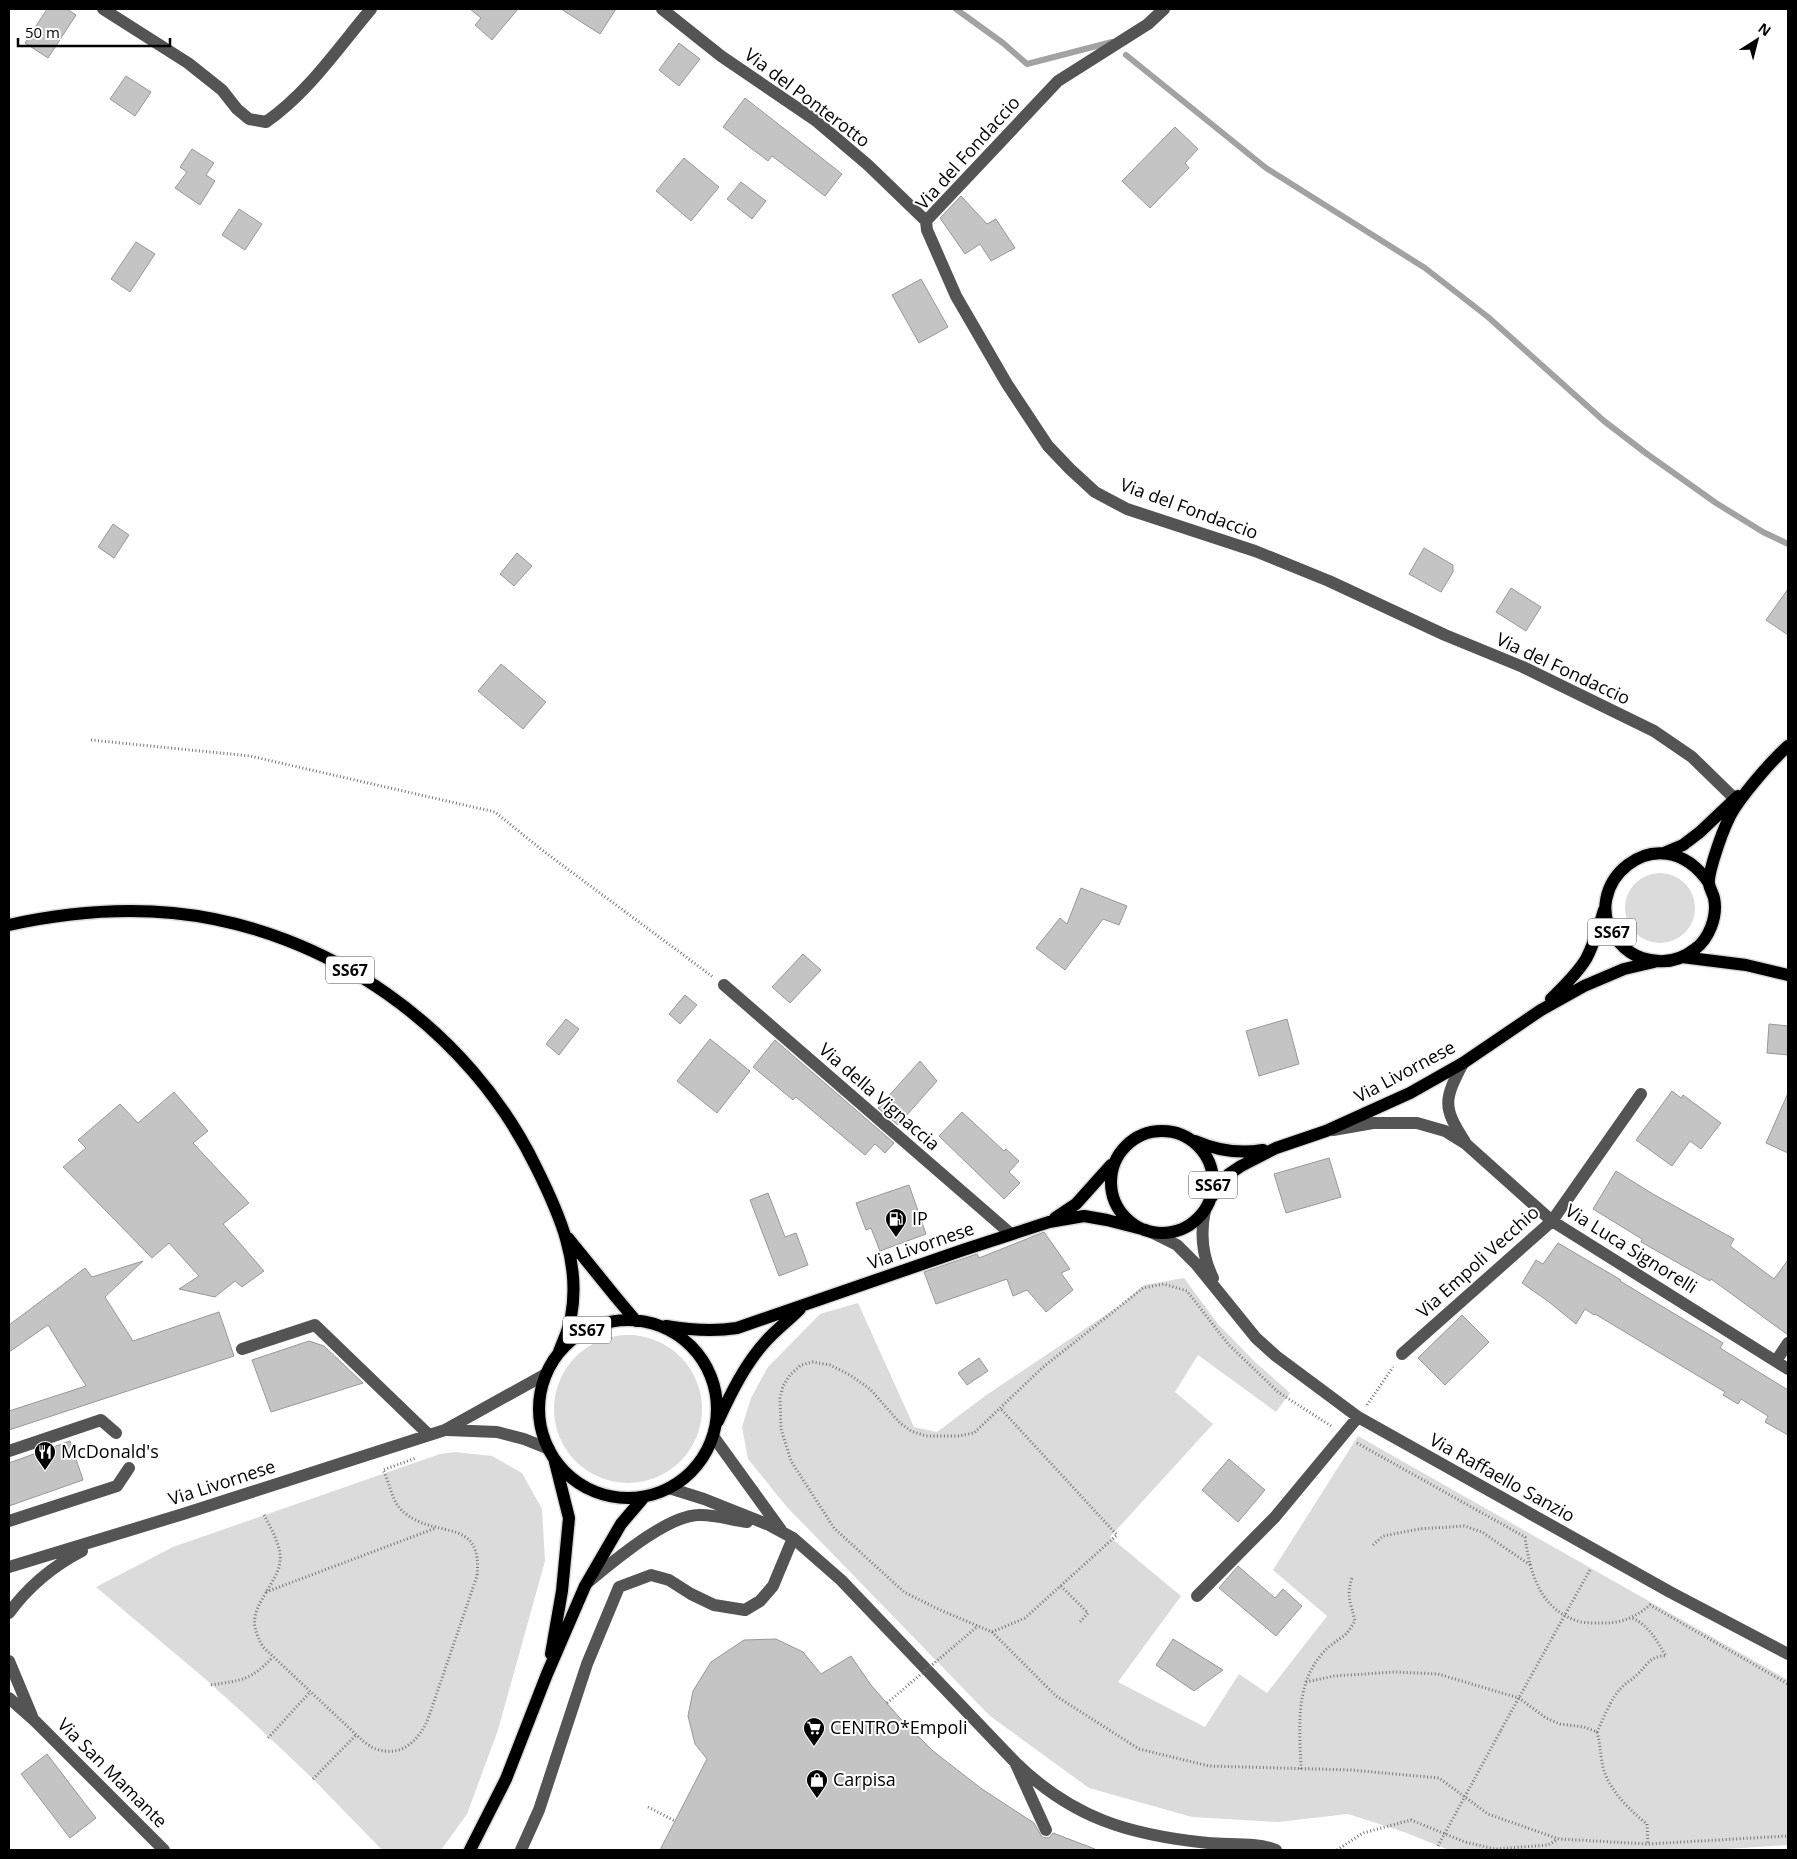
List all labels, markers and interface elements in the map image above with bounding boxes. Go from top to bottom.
scale bar [18,15,170,47]
north arrow [1732,15,1782,65]
text: N [1755,18,1775,40]
text: 50 m [25,22,60,42]
street label: Via del Ponterotto [740,42,875,152]
street label: Via del Fondaccio [910,90,1025,214]
street label: Via del Fondaccio [1117,472,1262,544]
street label: Via del Fondaccio [1493,627,1634,710]
road number: SS67 [1588,919,1636,946]
road number: SS67 [326,956,374,984]
street label: Via Livornese [1350,1034,1459,1108]
street label: Via della Vignaccia [814,1037,945,1155]
road number: SS67 [1189,1172,1237,1198]
street label: Via Luca Signorelli [1561,1198,1702,1298]
street label: Via Empoli Vecchio [1411,1200,1544,1323]
place label: IP [912,1206,928,1230]
fuel station icon: IP [884,1207,908,1238]
street label: Via Livornese [864,1216,977,1274]
road number: SS67 [563,1316,611,1344]
street label: Via Raffaello Sanzio [1426,1427,1579,1527]
place label: McDonald's [61,1439,159,1463]
restaurant icon: McDonald's [33,1440,57,1471]
street label: Via Livornese [165,1454,278,1511]
street label: Via San Mamante [53,1712,173,1832]
place label: CENTRO*Empoli [830,1715,967,1739]
supermarket icon: CENTRO*Empoli [802,1716,826,1747]
place label: Carpisa [833,1767,896,1791]
shop icon: Carpisa [805,1768,829,1799]

